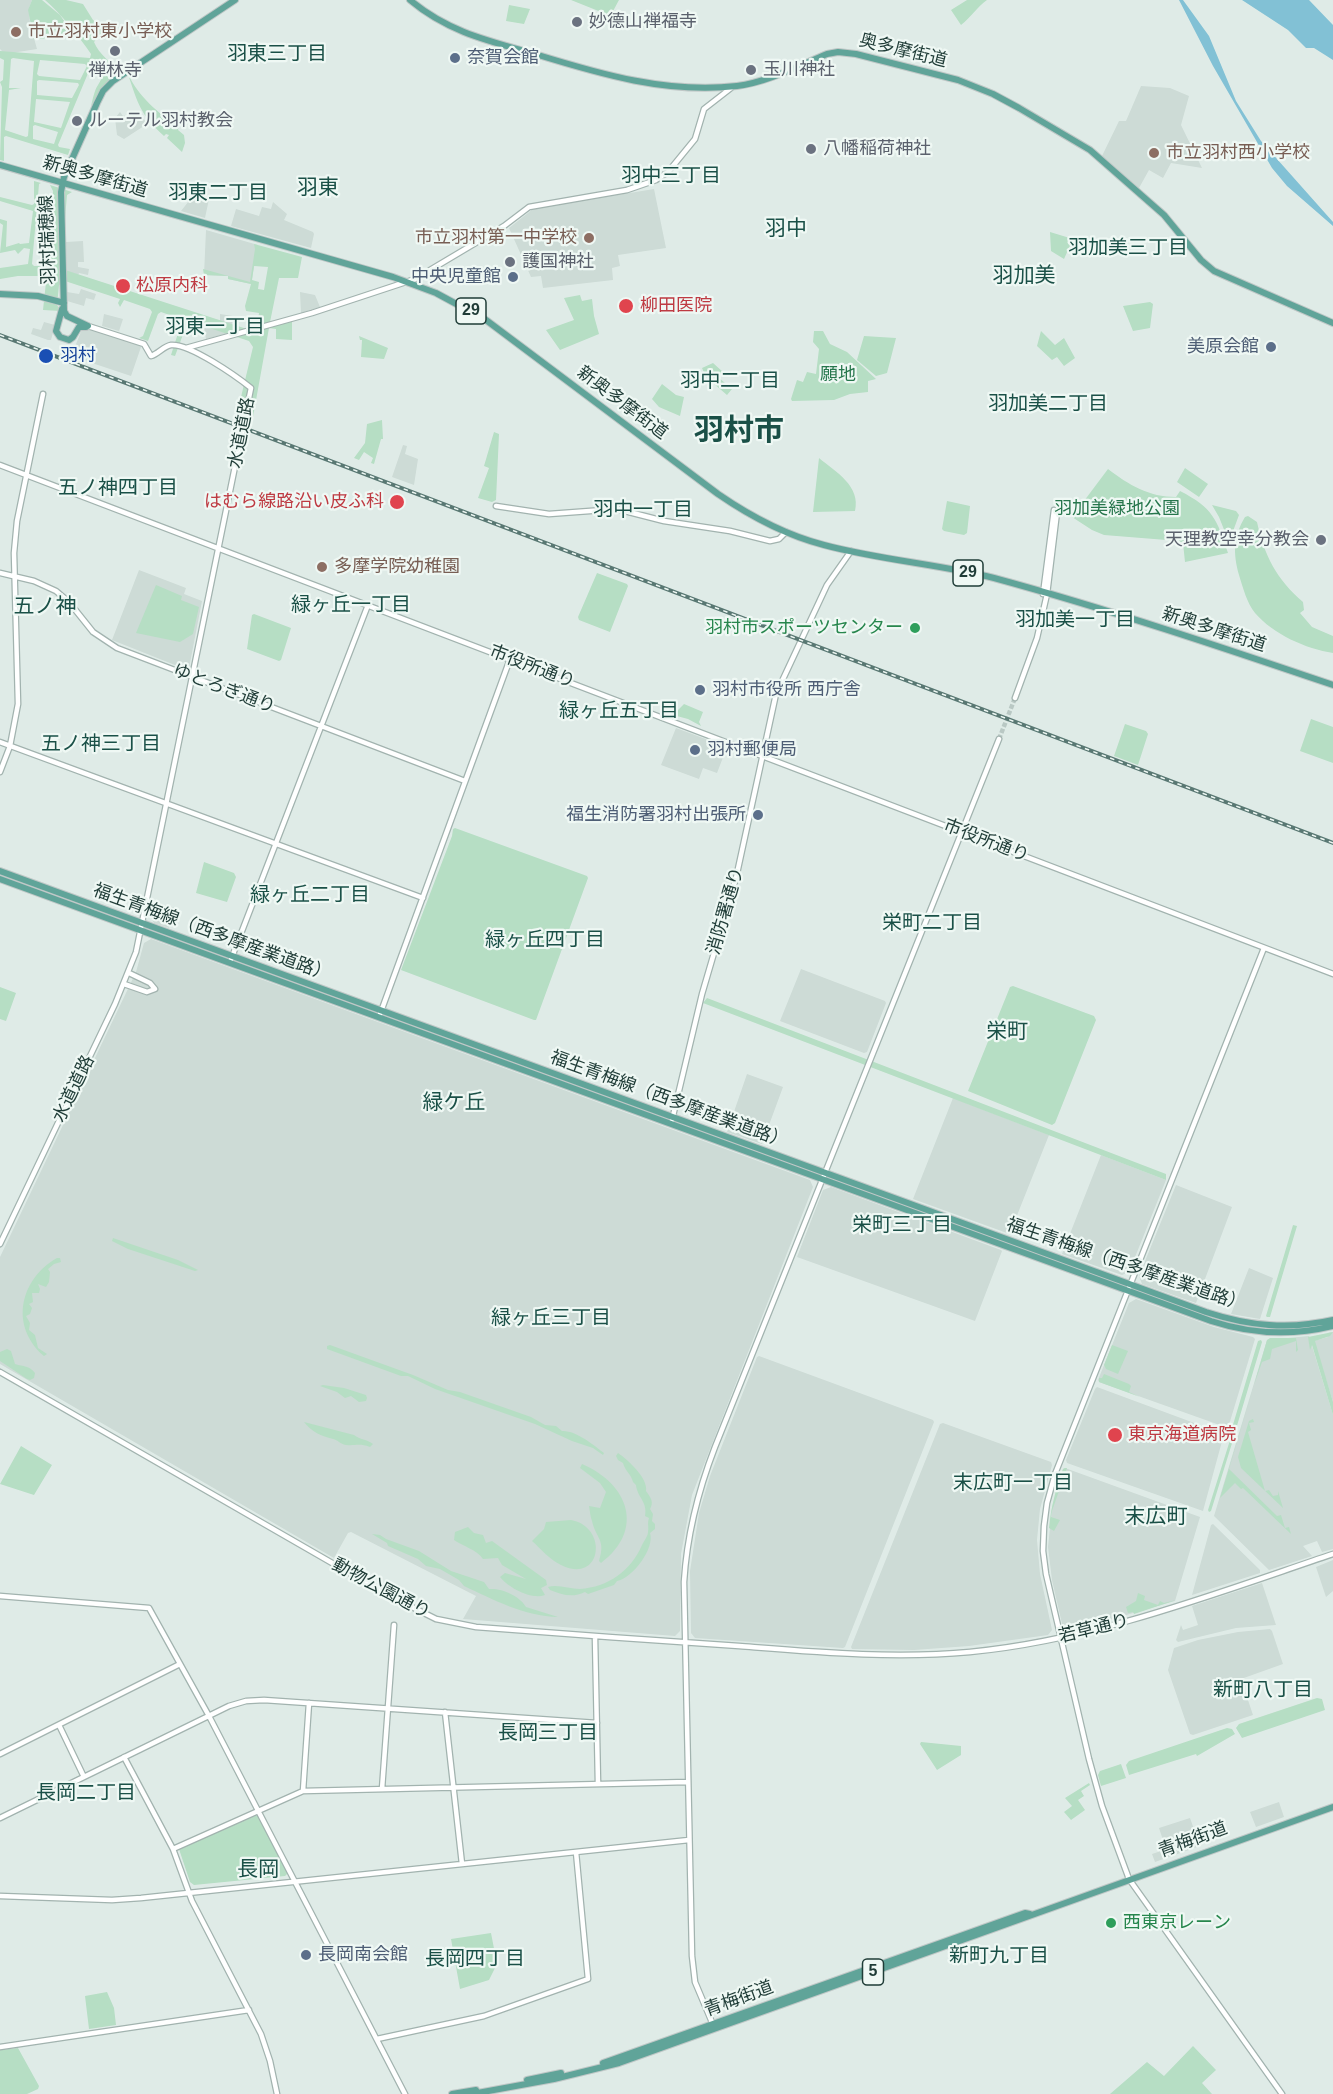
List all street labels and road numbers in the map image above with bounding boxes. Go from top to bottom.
street label: 奥多摩街道 [857,30,949,72]
street label: 新奥多摩街道 [40,152,150,202]
street label: 羽村瑞穂線 [36,195,60,285]
road number: 29 [456,298,486,324]
street label: 新奥多摩街道 [572,362,672,444]
street label: 水道道路 [225,396,259,470]
road number: 29 [953,560,983,586]
street label: 新奥多摩街道 [1159,603,1269,657]
street label: 市役所通り [486,641,578,693]
street label: ゆとろぎ通り [170,660,278,718]
street label: 市役所通り [940,815,1032,867]
street label: 消防署通り [703,865,749,957]
street label: 福生青梅線（西多摩産業道路） [90,880,334,986]
street label: 福生青梅線（西多摩産業道路） [547,1047,791,1153]
street label: 水道道路 [49,1052,99,1126]
street label: 福生青梅線（西多摩産業道路） [1003,1214,1249,1316]
street label: 動物公園通り [328,1554,434,1624]
street label: 若草通り [1056,1610,1132,1648]
street label: 青梅街道 [1155,1818,1231,1862]
road number: 5 [862,1959,884,1985]
street label: 青梅街道 [701,1977,777,2021]

